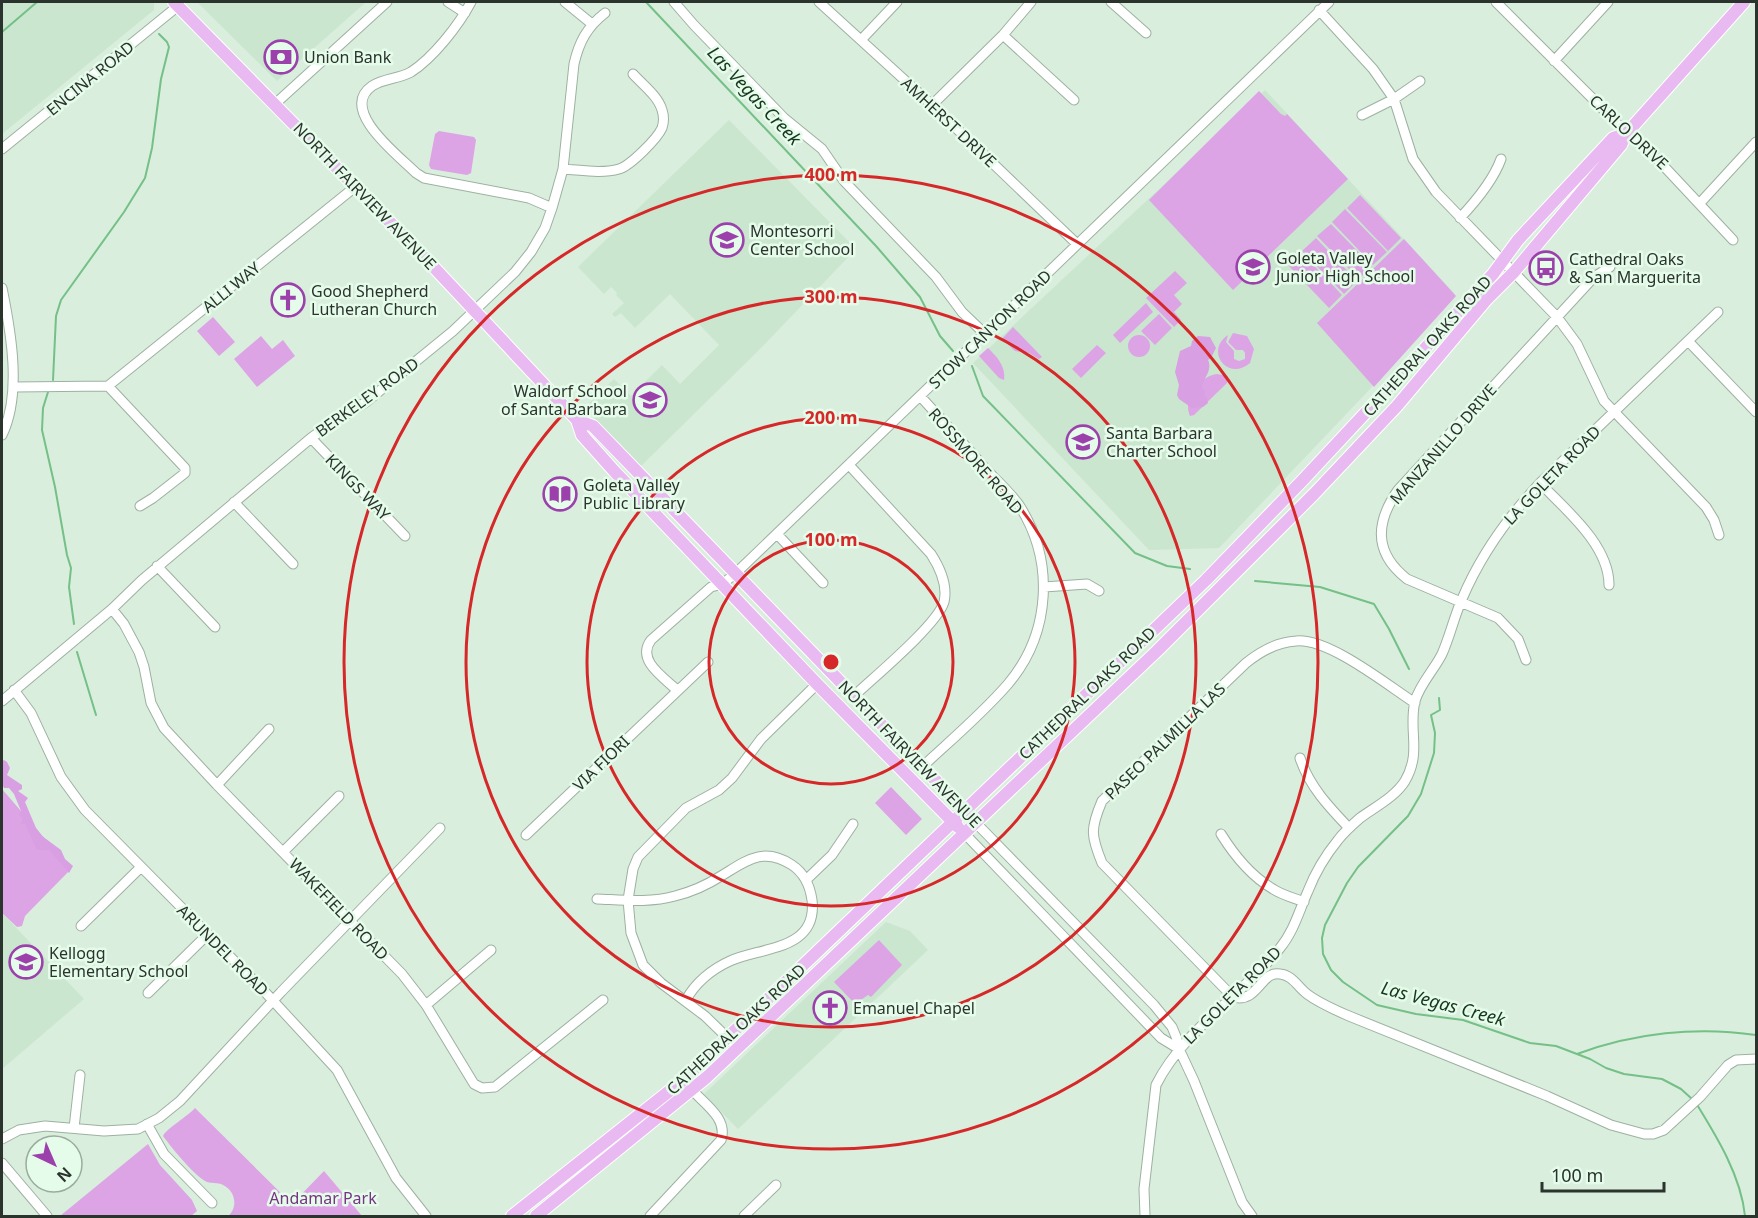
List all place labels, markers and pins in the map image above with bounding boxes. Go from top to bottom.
bank icon: Union Bank [263,39,299,75]
place label: Union Bank [304,46,392,68]
place label: Montesorri Center School [750,220,854,260]
school or university icon: Montesorri Center School [709,222,745,258]
place label: Goleta Valley Junior High School [1274,247,1414,287]
place label: Cathedral Oaks & San Marguerita [1569,248,1701,288]
school or university icon: Goleta Valley Junior High School [1235,249,1271,285]
bus stop icon: Cathedral Oaks & San Marguerita [1528,250,1564,286]
place label: Good Shepherd Lutheran Church [311,280,437,320]
church icon: Good Shepherd Lutheran Church [270,282,306,318]
place label: Waldorf School of Santa Barbara [501,380,627,420]
school or university icon: Waldorf School of Santa Barbara [632,382,668,418]
place label: Santa Barbara Charter School [1106,422,1217,462]
school or university icon: Santa Barbara Charter School [1065,424,1101,460]
place label: Goleta Valley Public Library [583,474,686,514]
library icon: Goleta Valley Public Library [542,476,578,512]
centre of rings [821,652,841,672]
place label: Kellogg Elementary School [49,942,188,982]
school or university icon: Kellogg Elementary School [8,944,44,980]
church icon: Emanuel Chapel [812,990,848,1026]
place label: Emanuel Chapel [853,997,975,1019]

